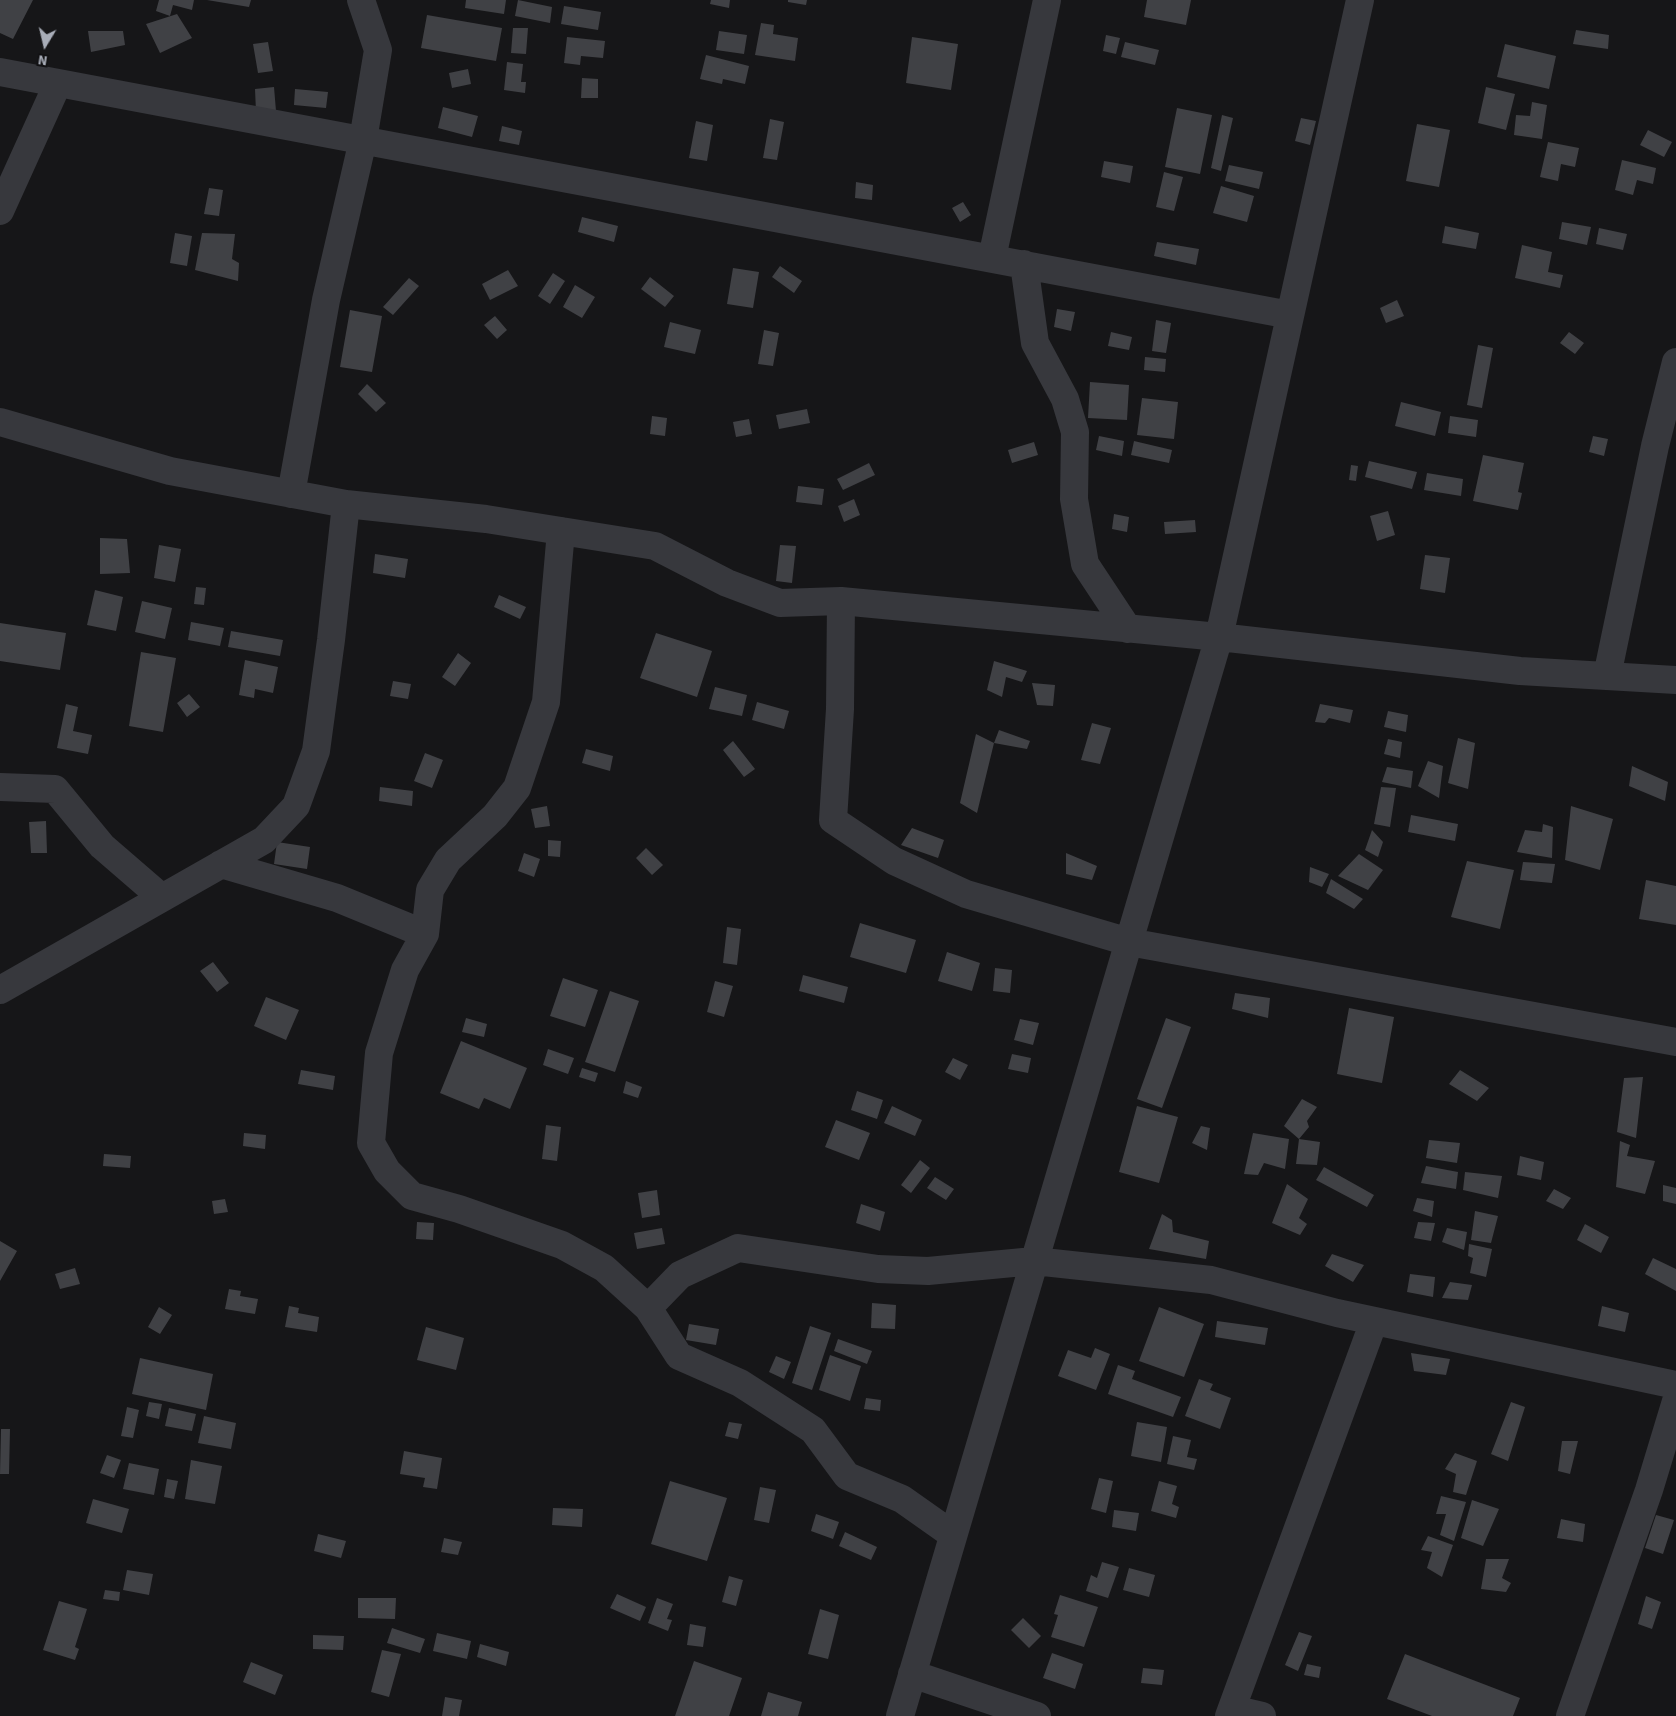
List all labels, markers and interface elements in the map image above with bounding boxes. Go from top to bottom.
north arrow [20,20,70,70]
text: N [36,49,49,70]

